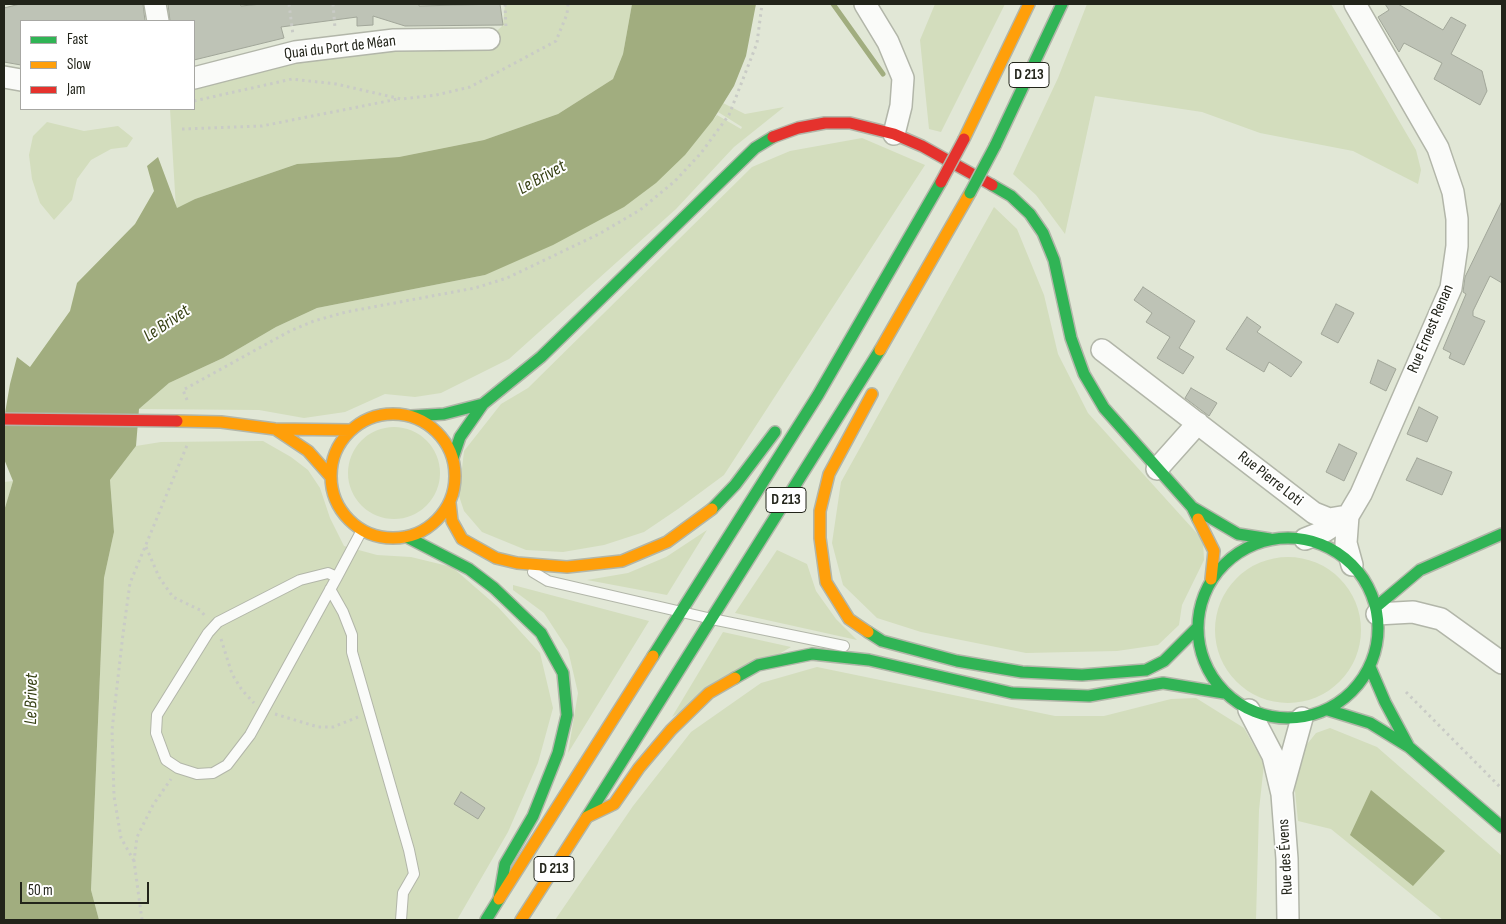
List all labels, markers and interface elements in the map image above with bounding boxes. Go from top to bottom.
legend [20,20,195,110]
text: Fast [67,30,88,49]
street label: Quai du Port de Méan [283,32,397,64]
text: Slow [67,55,91,74]
road number: D 213 [1009,62,1049,88]
text: Jam [67,80,85,99]
water label: Le Brivet [514,156,570,200]
street label: Rue Ernest Renan [1404,282,1458,376]
water label: Le Brivet [140,301,194,347]
street label: Rue Pierre Loti [1234,448,1306,510]
road number: D 213 [766,488,806,512]
water label: Le Brivet [21,673,43,725]
street label: Rue des Évens [1274,818,1298,896]
road number: D 213 [534,856,574,882]
scale bar [22,872,151,904]
text: 50 m [28,881,53,900]

